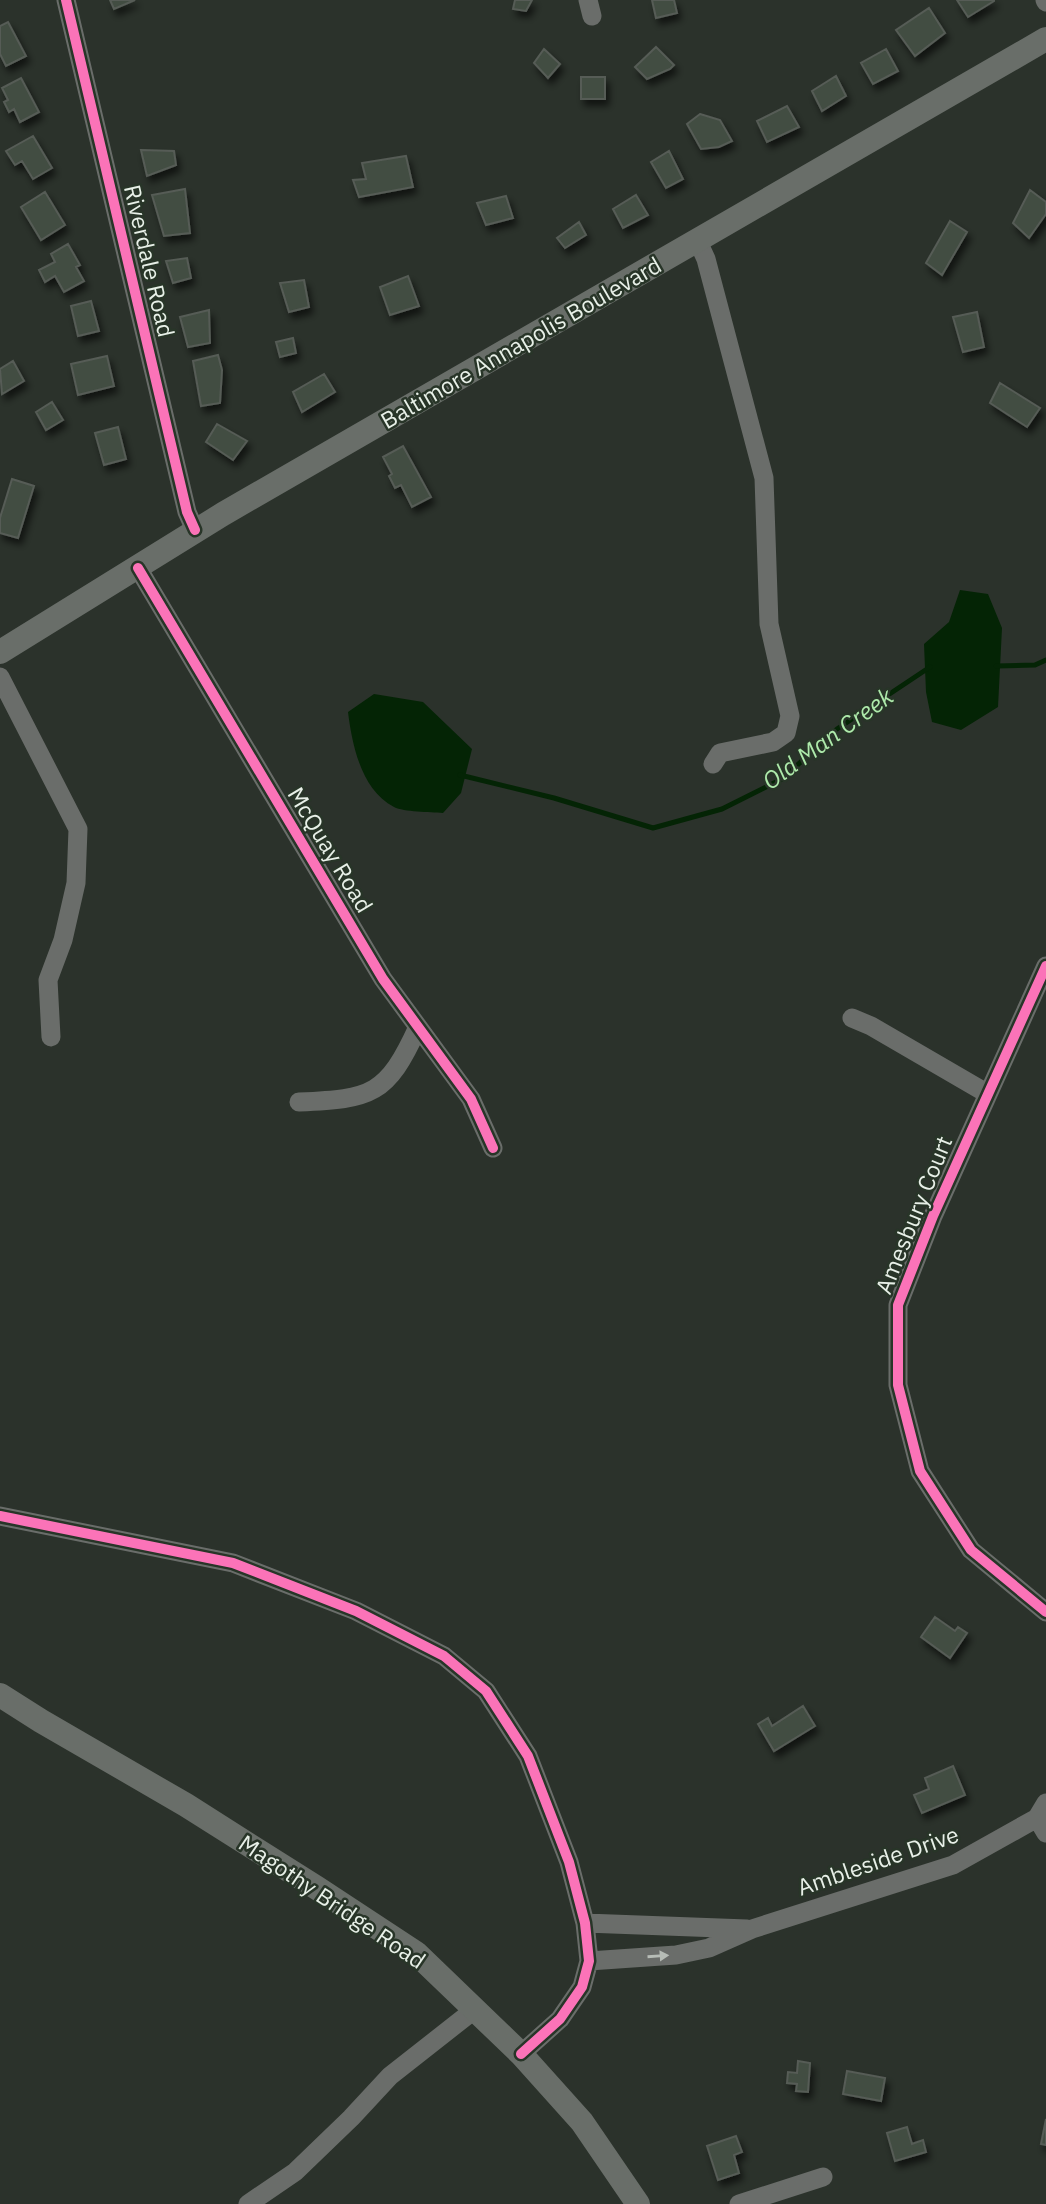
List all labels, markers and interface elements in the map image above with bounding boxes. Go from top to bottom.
street label: Riverdale Road [118,182,182,340]
street label: Baltimore Annapolis Boulevard [375,249,666,435]
water label: Old Man Creek [756,680,900,797]
street label: McQuay Road [282,781,380,918]
street label: Amesbury Court [868,1131,958,1298]
street label: Ambleside Drive [793,1818,962,1902]
street label: Magothy Bridge Road [233,1827,432,1975]
one-way arrow [647,1951,669,1962]

